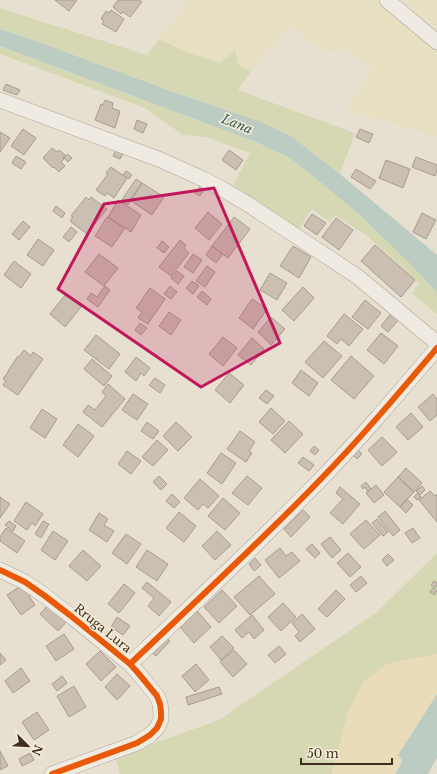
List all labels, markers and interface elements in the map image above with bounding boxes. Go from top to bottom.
water label: Lana [218,110,255,138]
street label: Rruga Lura [71,600,135,656]
north arrow [8,726,48,766]
scale bar [301,740,392,766]
text: N [28,742,46,758]
text: 50 m [307,746,339,761]

